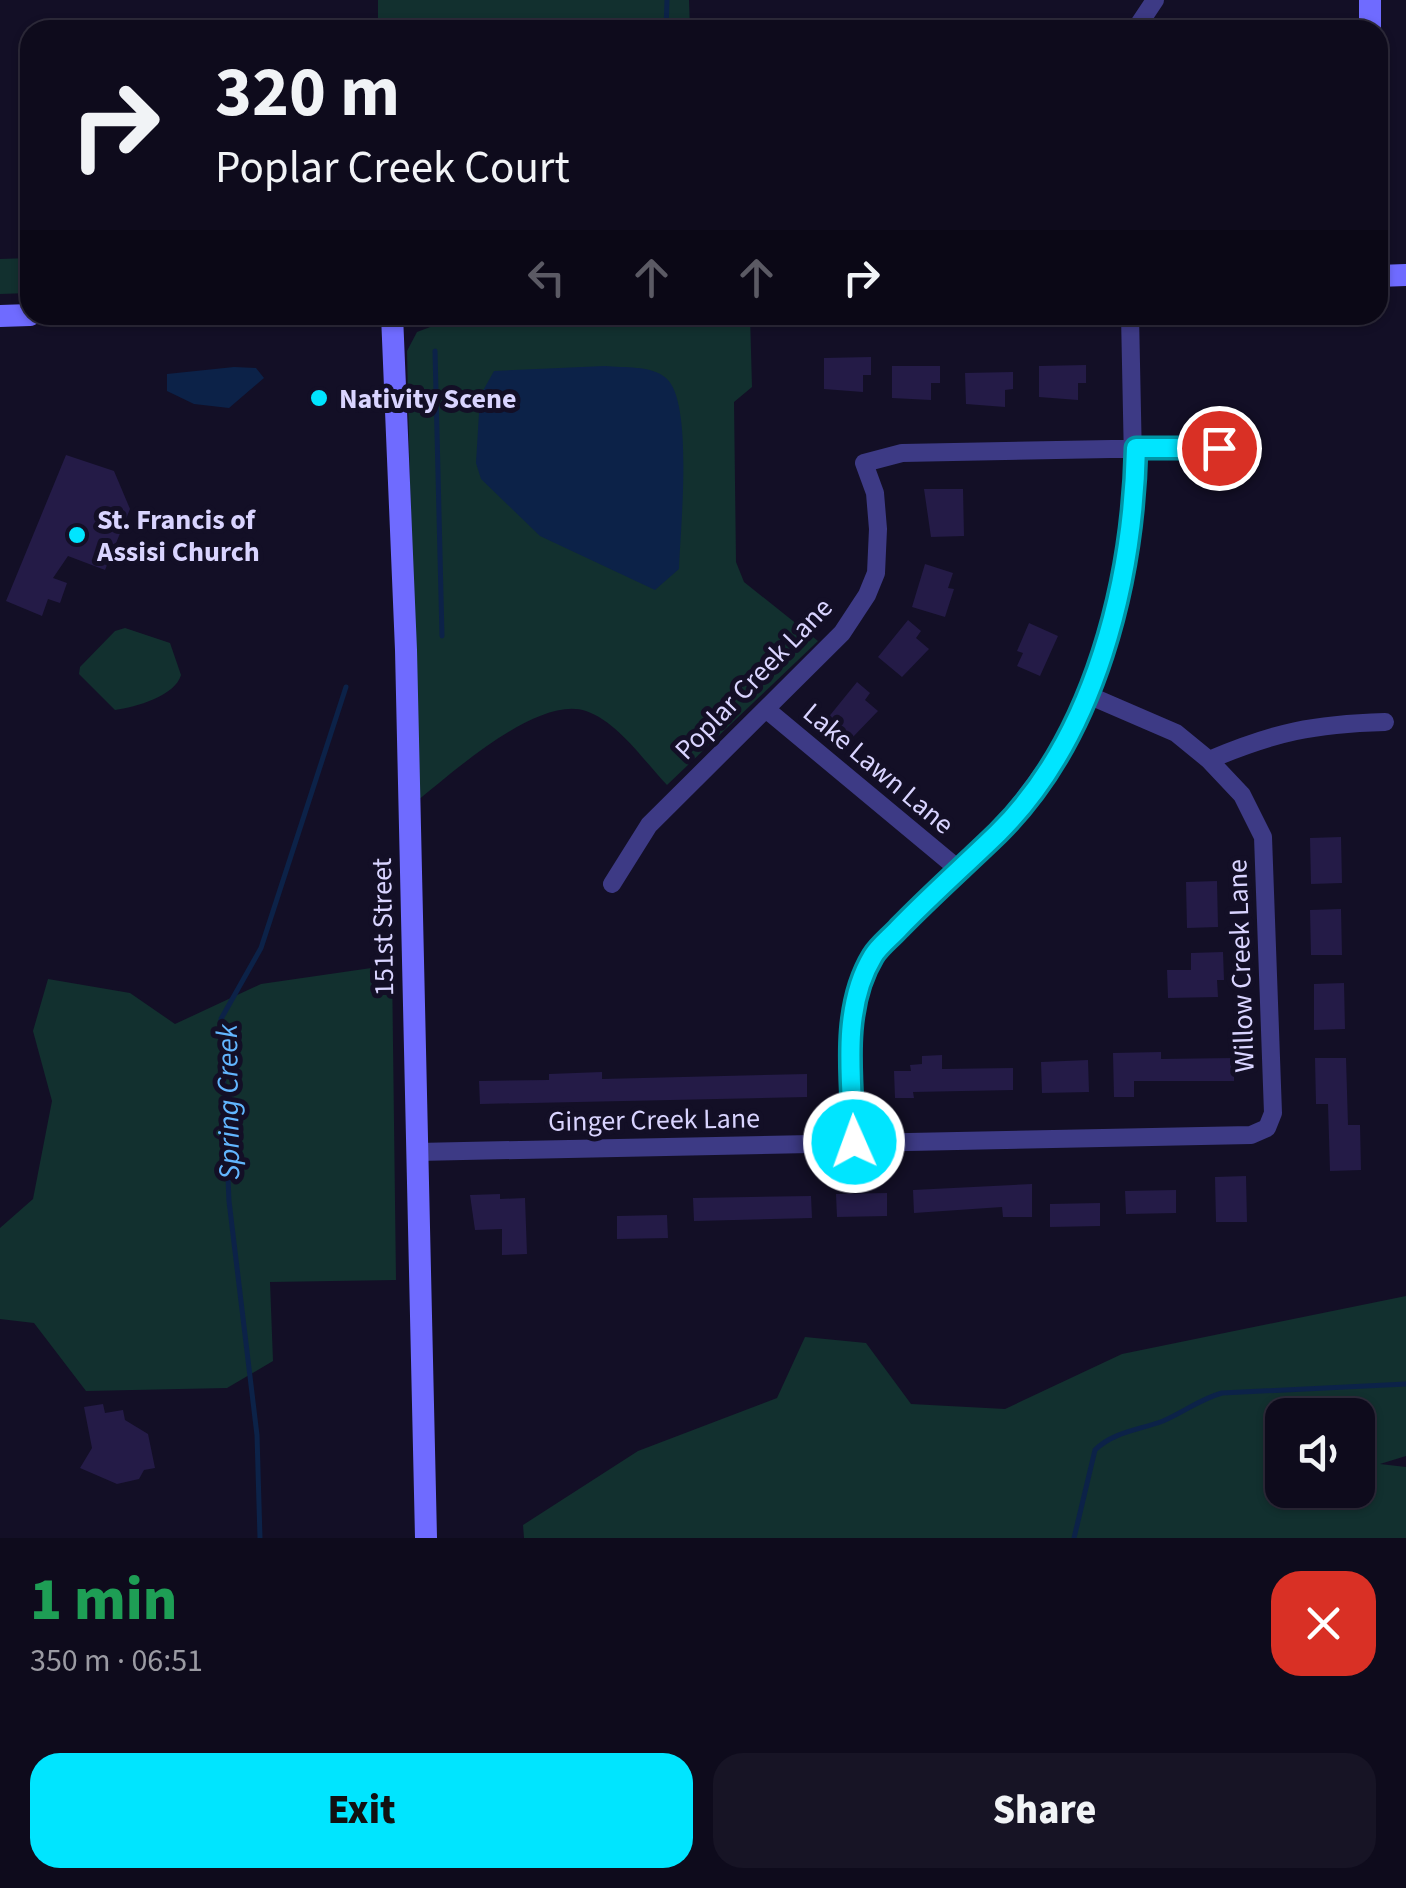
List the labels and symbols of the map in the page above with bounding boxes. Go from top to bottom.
place label: Nativity Scene [339,379,517,419]
marker: Nativity Scene [308,387,330,409]
pin [1177,406,1262,491]
place label: St. Francis of Assisi Church [96,500,260,572]
marker: St. Francis of Assisi Church [66,524,88,546]
street label: Poplar Creek Lane [666,589,842,769]
street label: Lake Lawn Lane [794,694,963,844]
street label: 151st Street [362,857,404,996]
street label: Willow Creek Lane [1217,859,1265,1073]
water label: Spring Creek [206,1023,251,1180]
position arrow [802,1090,906,1194]
street label: Ginger Creek Lane [548,1098,760,1142]

